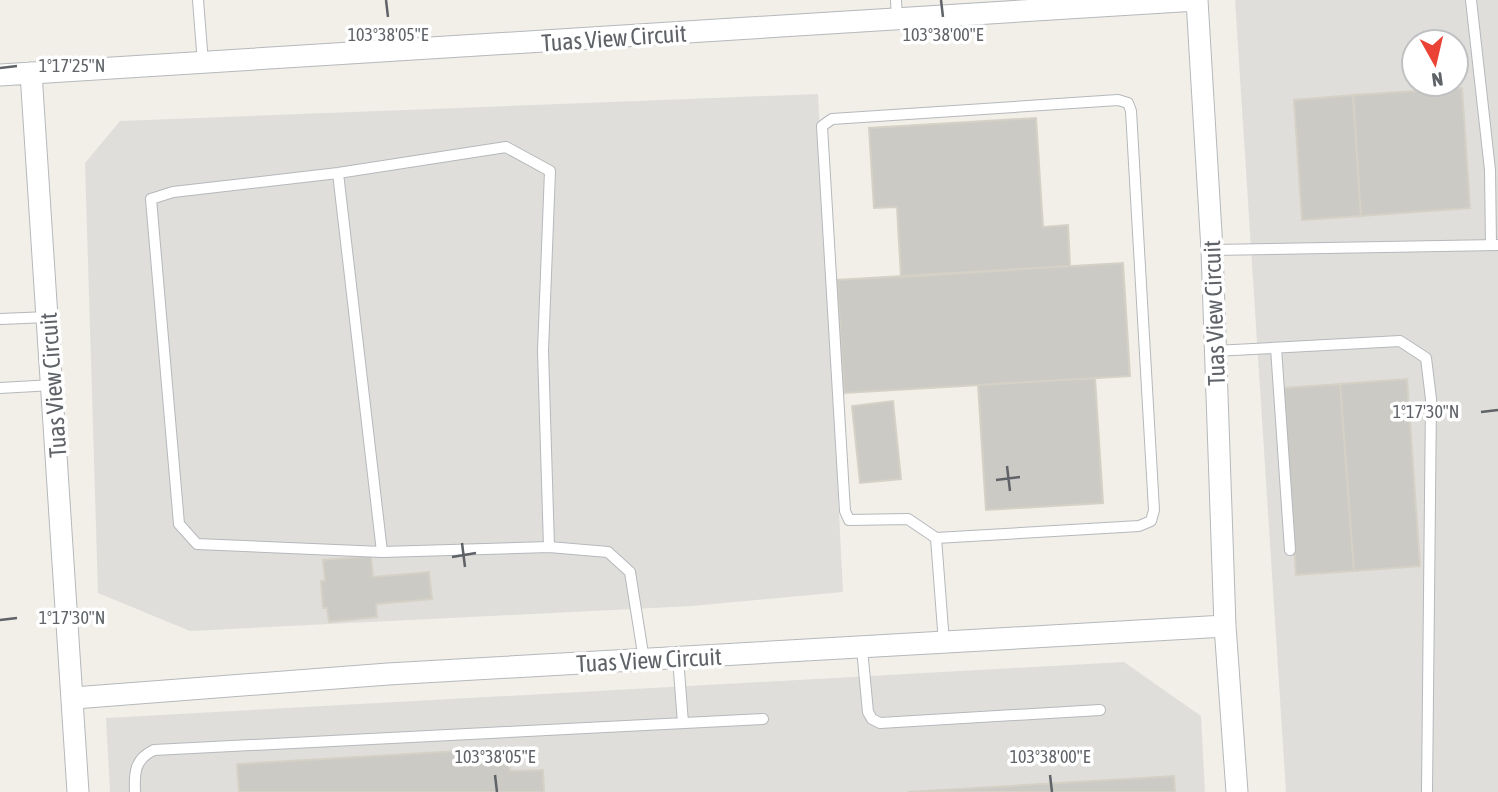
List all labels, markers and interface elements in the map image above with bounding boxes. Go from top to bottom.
street label: Tuas View Circuit [540,19,688,57]
text: 103°38'05"E [348,24,429,45]
text: 103°38'00"E [903,24,984,45]
north arrow [1400,28,1470,98]
text: 1°17'25"N [39,55,105,76]
text: N [1430,68,1444,92]
street label: Tuas View Circuit [1198,240,1230,386]
street label: Tuas View Circuit [34,311,72,459]
text: 1°17'30"N [1393,401,1459,422]
text: 1°17'30"N [39,607,105,628]
street label: Tuas View Circuit [576,643,723,677]
text: 103°38'05"E [455,746,536,767]
text: 103°38'00"E [1010,746,1091,767]

